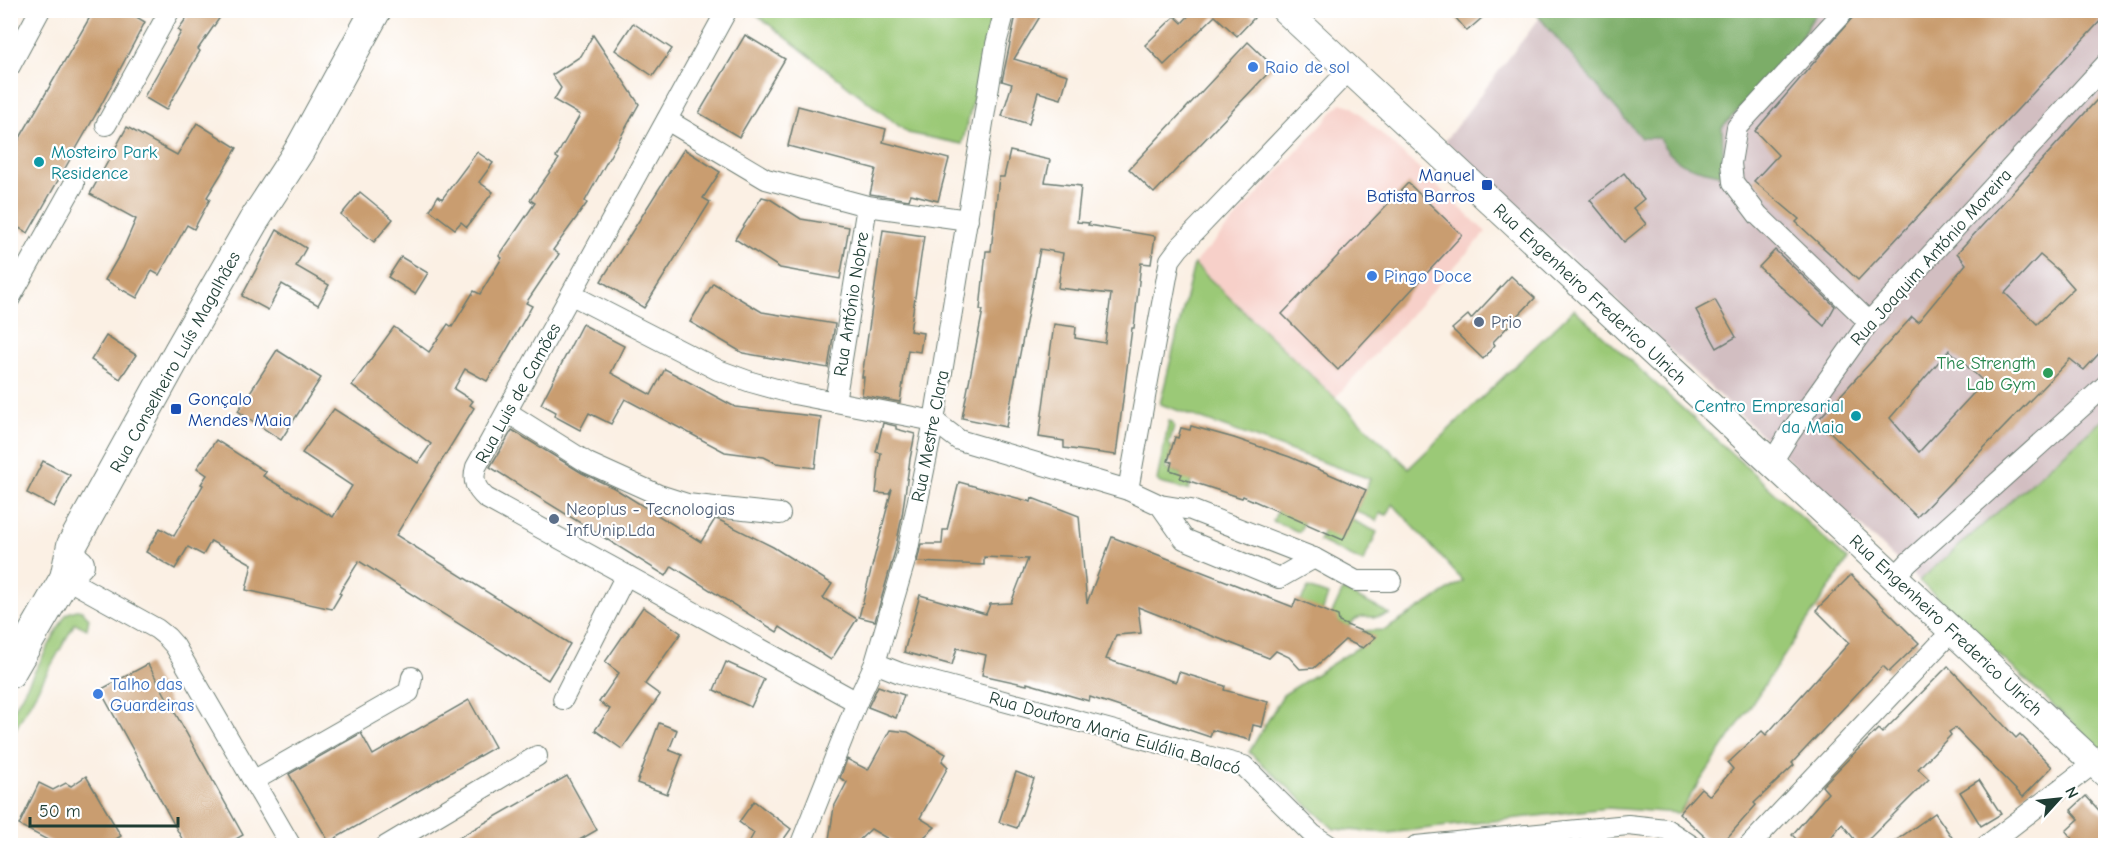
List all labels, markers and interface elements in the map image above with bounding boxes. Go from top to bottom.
place label: Raio de sol [1265,57,1350,78]
marker: Raio de sol [1246,60,1260,74]
place label: Mosteiro Park Residence [51,142,158,184]
marker: Mosteiro Park Residence [32,155,46,169]
place label: Manuel Batista Barros [1367,165,1475,207]
street label: Rua Joaquim António Moreira [1846,165,2016,350]
marker: Manuel Batista Barros [1480,178,1494,192]
street label: Rua Engenheiro Frederico Ulrich [1489,199,1690,389]
street label: Rua António Nobre [830,230,873,378]
street label: Rua Conselheiro Luís Magalhães [106,248,245,476]
place label: Pingo Doce [1384,266,1472,287]
marker: Pingo Doce [1365,269,1379,283]
place label: Prio [1491,312,1522,333]
marker: Prio [1472,315,1486,329]
street label: Rua Luis de Camões [471,320,566,467]
place label: The Strength Lab Gym [1937,353,2036,395]
marker: The Strength Lab Gym [2041,366,2055,380]
street label: Rua Mestre Clara [907,368,954,504]
place label: Gonçalo Mendes Maia [188,389,292,431]
place label: Centro Empresarial da Maia [1694,396,1844,438]
marker: Gonçalo Mendes Maia [169,402,183,416]
marker: Centro Empresarial da Maia [1849,409,1863,423]
place label: Neoplus - Tecnologias Inf.Unip.Lda [566,499,735,541]
marker: Neoplus - Tecnologias Inf.Unip.Lda [547,512,561,526]
street label: Rua Engenheiro Frederico Ulrich [1845,530,2046,720]
place label: Talho das Guardeiras [110,674,194,716]
marker: Talho das Guardeiras [91,687,105,701]
street label: Rua Doutora Maria Eulália Balacó [987,687,1243,780]
north arrow [2029,769,2089,829]
text: N [2061,784,2082,801]
scale bar [30,790,178,828]
text: 50 m [39,801,81,822]

